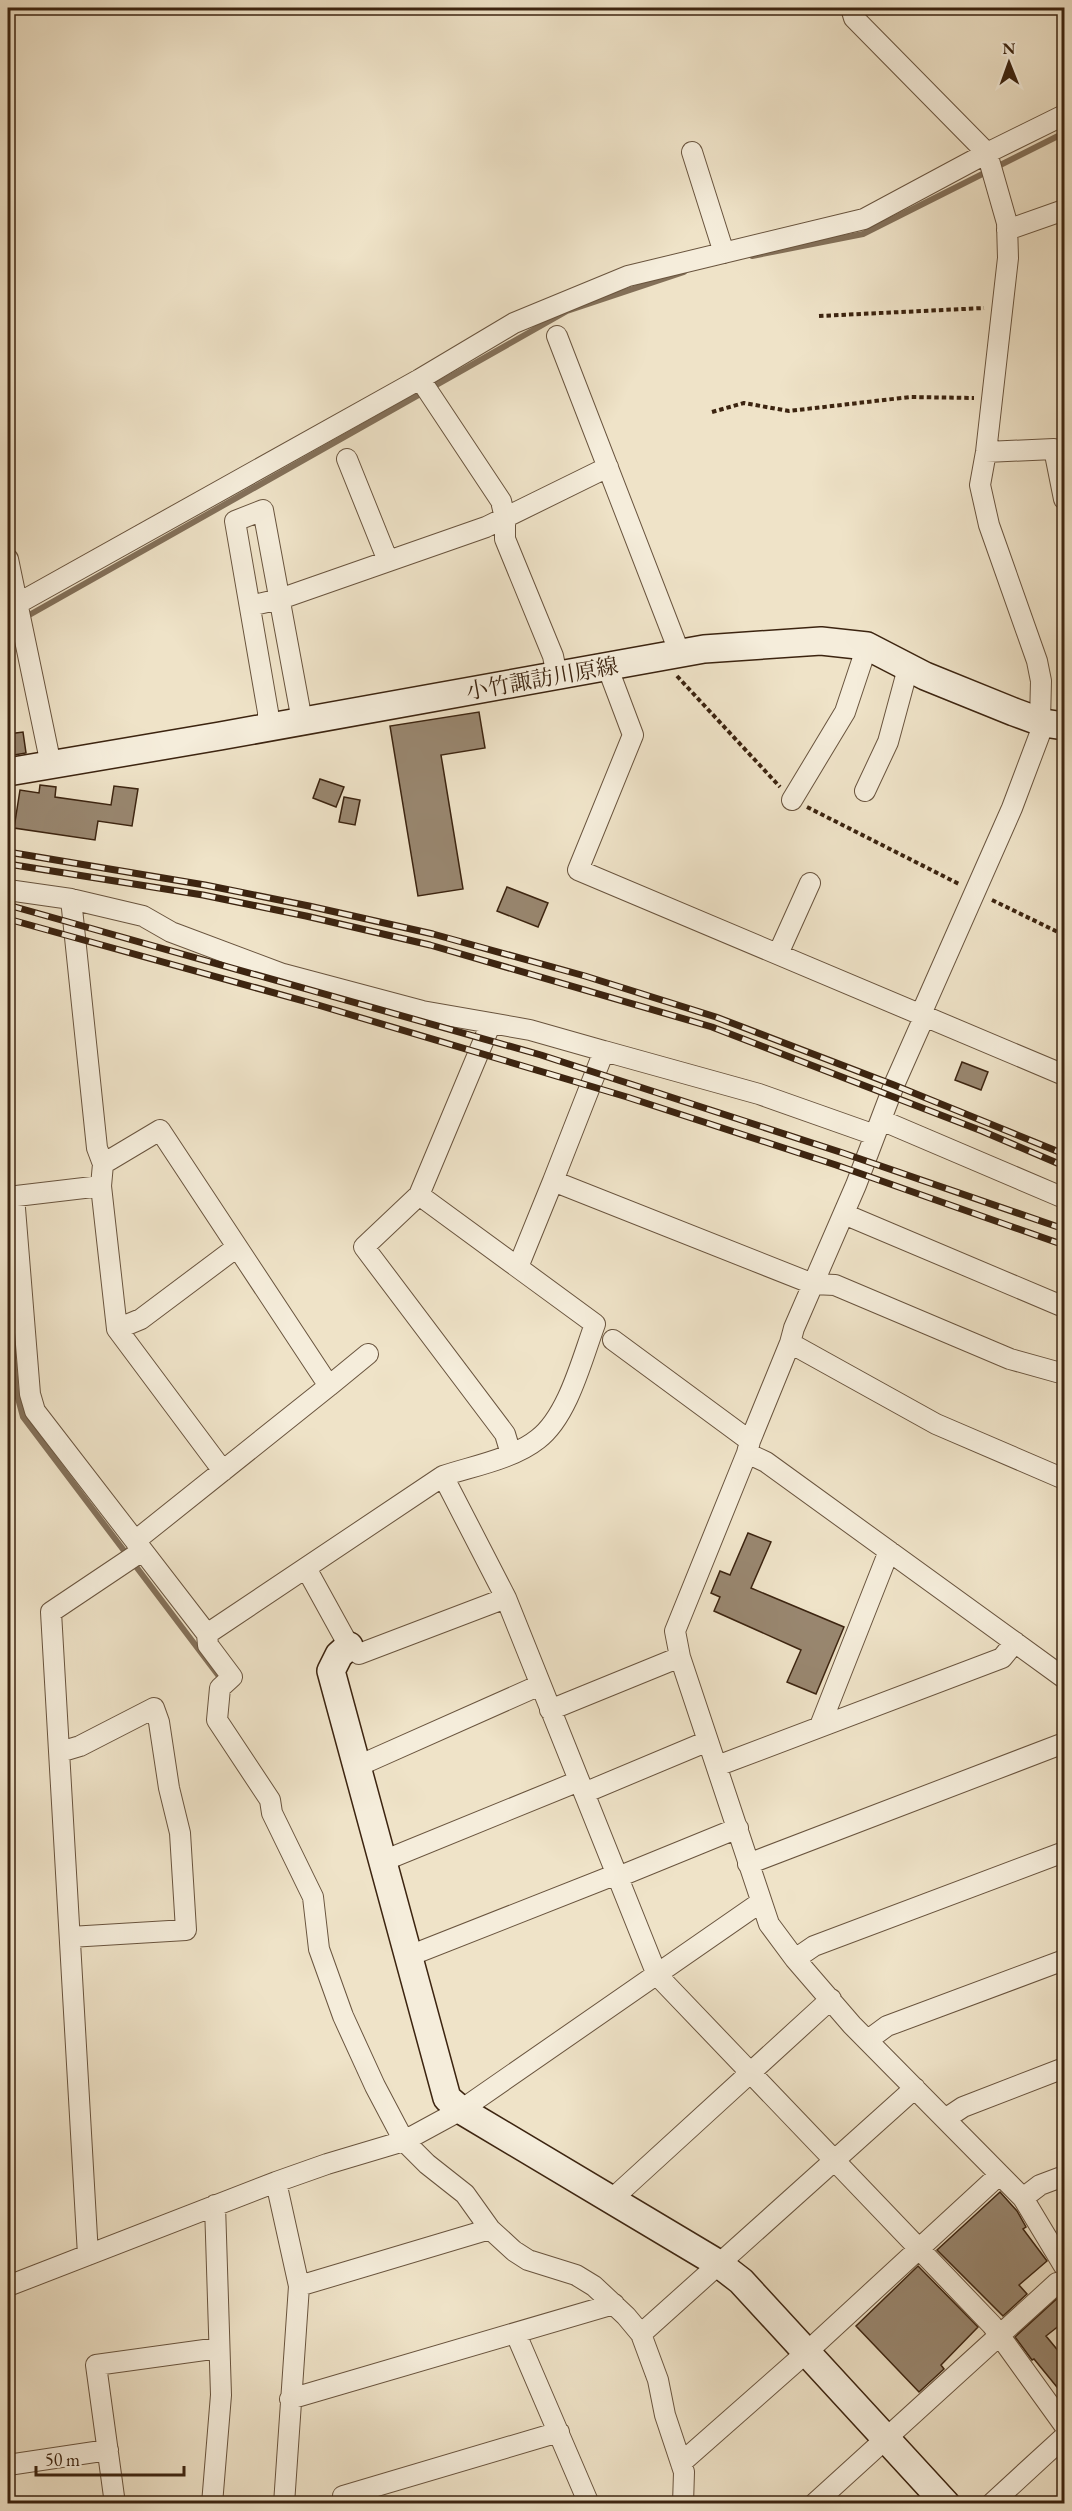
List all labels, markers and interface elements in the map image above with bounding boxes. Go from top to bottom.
north arrow [979,33,1039,93]
text: N [1002,38,1015,59]
street label: 小竹諏訪川原線 [464,651,620,706]
scale bar [36,2439,184,2477]
text: 50 m [45,2448,80,2471]

